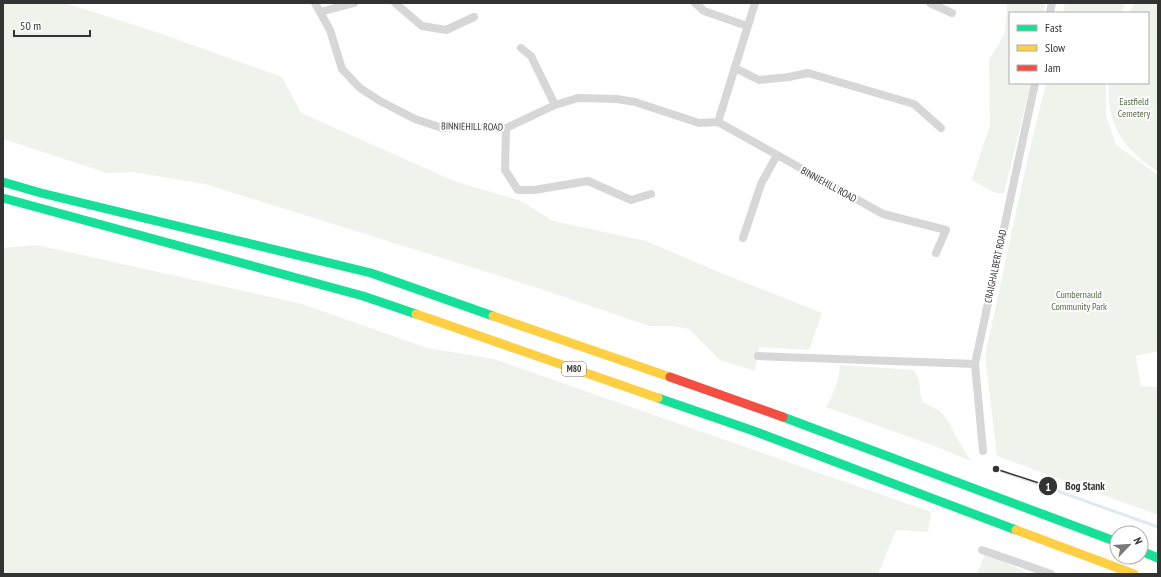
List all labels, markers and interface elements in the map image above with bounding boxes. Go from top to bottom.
scale bar [14,12,90,38]
legend [1009,12,1149,84]
text: 50 m [20,18,41,33]
text: Fast [1045,20,1063,35]
text: Slow [1045,40,1066,55]
text: Jam [1044,60,1061,75]
park label: Eastfield Cemetery [1118,95,1150,120]
street label: BINNIEHILL ROAD [441,119,503,134]
street label: BINNIEHILL ROAD [799,164,859,205]
street label: CRAIGHALBERT ROAD [981,228,1010,304]
park label: Cumbernauld Community Park [1051,288,1107,313]
road number: M80 [562,362,586,376]
callout: Bog Stank [1038,475,1113,498]
text: 1 [1045,479,1051,494]
text: Bog Stank [1065,479,1105,493]
north arrow [1109,525,1149,565]
text: N [1130,535,1146,546]

